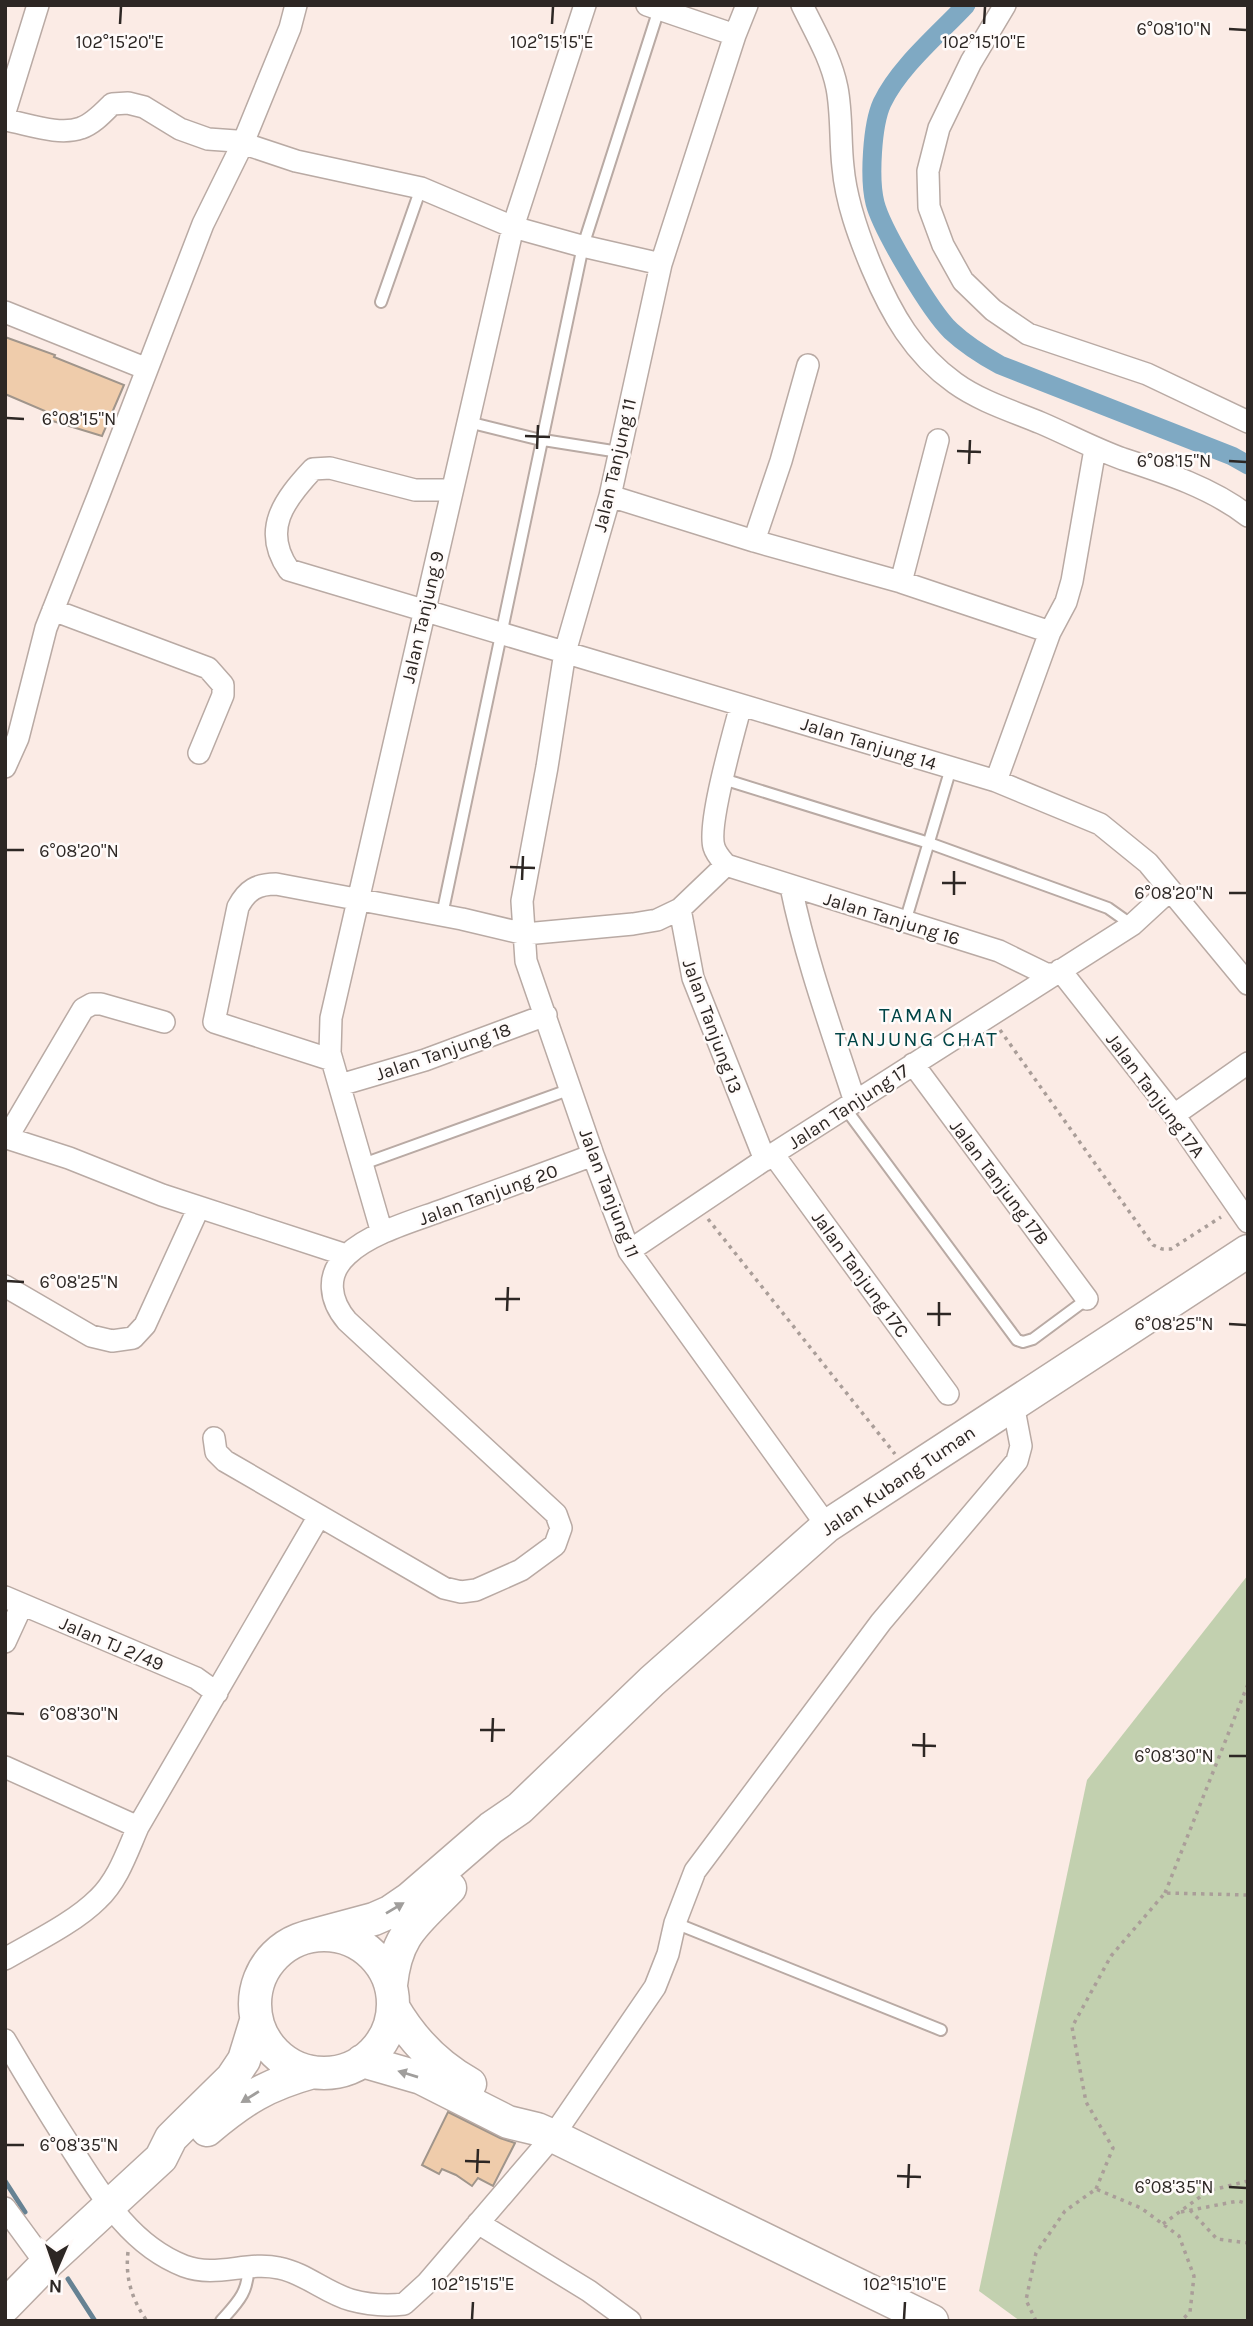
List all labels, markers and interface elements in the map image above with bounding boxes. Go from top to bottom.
text: 6°08'10"N [1136,18,1212,40]
text: 102°15'20"E [76,31,164,53]
text: 102°15'15"E [510,31,594,53]
text: 102°15'10"E [942,31,1026,53]
street label: Jalan Tanjung 11 [589,396,641,534]
text: 6°08'15"N [42,408,116,430]
text: 6°08'15"N [1137,450,1211,472]
street label: Jalan Tanjung 9 [397,549,449,685]
street label: Jalan Tanjung 14 [798,713,940,775]
text: 6°08'20"N [39,840,119,862]
text: 6°08'20"N [1134,882,1214,904]
street label: Jalan Tanjung 16 [821,888,962,950]
street label: Jalan Tanjung 13 [678,956,747,1097]
district label: TAMAN TANJUNG CHAT [835,1003,999,1051]
street label: Jalan Tanjung 18 [373,1018,514,1085]
street label: Jalan Tanjung 17A [1101,1029,1209,1162]
street label: Jalan Tanjung 17 [784,1060,913,1154]
street label: Jalan Tanjung 17B [945,1116,1053,1249]
street label: Jalan Tanjung 11 [574,1126,644,1261]
street label: Jalan Tanjung 20 [416,1160,561,1230]
street label: Jalan Tanjung 17C [807,1207,913,1342]
text: 6°08'25"N [39,1271,119,1293]
text: 6°08'25"N [1134,1313,1214,1335]
street label: Jalan Kubang Tuman [817,1421,980,1540]
street label: Jalan TJ 2/49 [56,1612,167,1676]
text: 6°08'30"N [39,1703,119,1725]
text: 6°08'30"N [1134,1745,1214,1767]
one-way arrow [385,1902,404,1915]
one-way arrow [397,2068,418,2079]
one-way arrow [240,2090,259,2103]
text: 6°08'35"N [39,2134,119,2156]
text: 6°08'35"N [1134,2176,1214,2198]
north arrow [21,2235,91,2305]
text: 102°15'15"E [431,2273,515,2295]
text: 102°15'10"E [863,2273,947,2295]
text: N [48,2275,63,2297]

